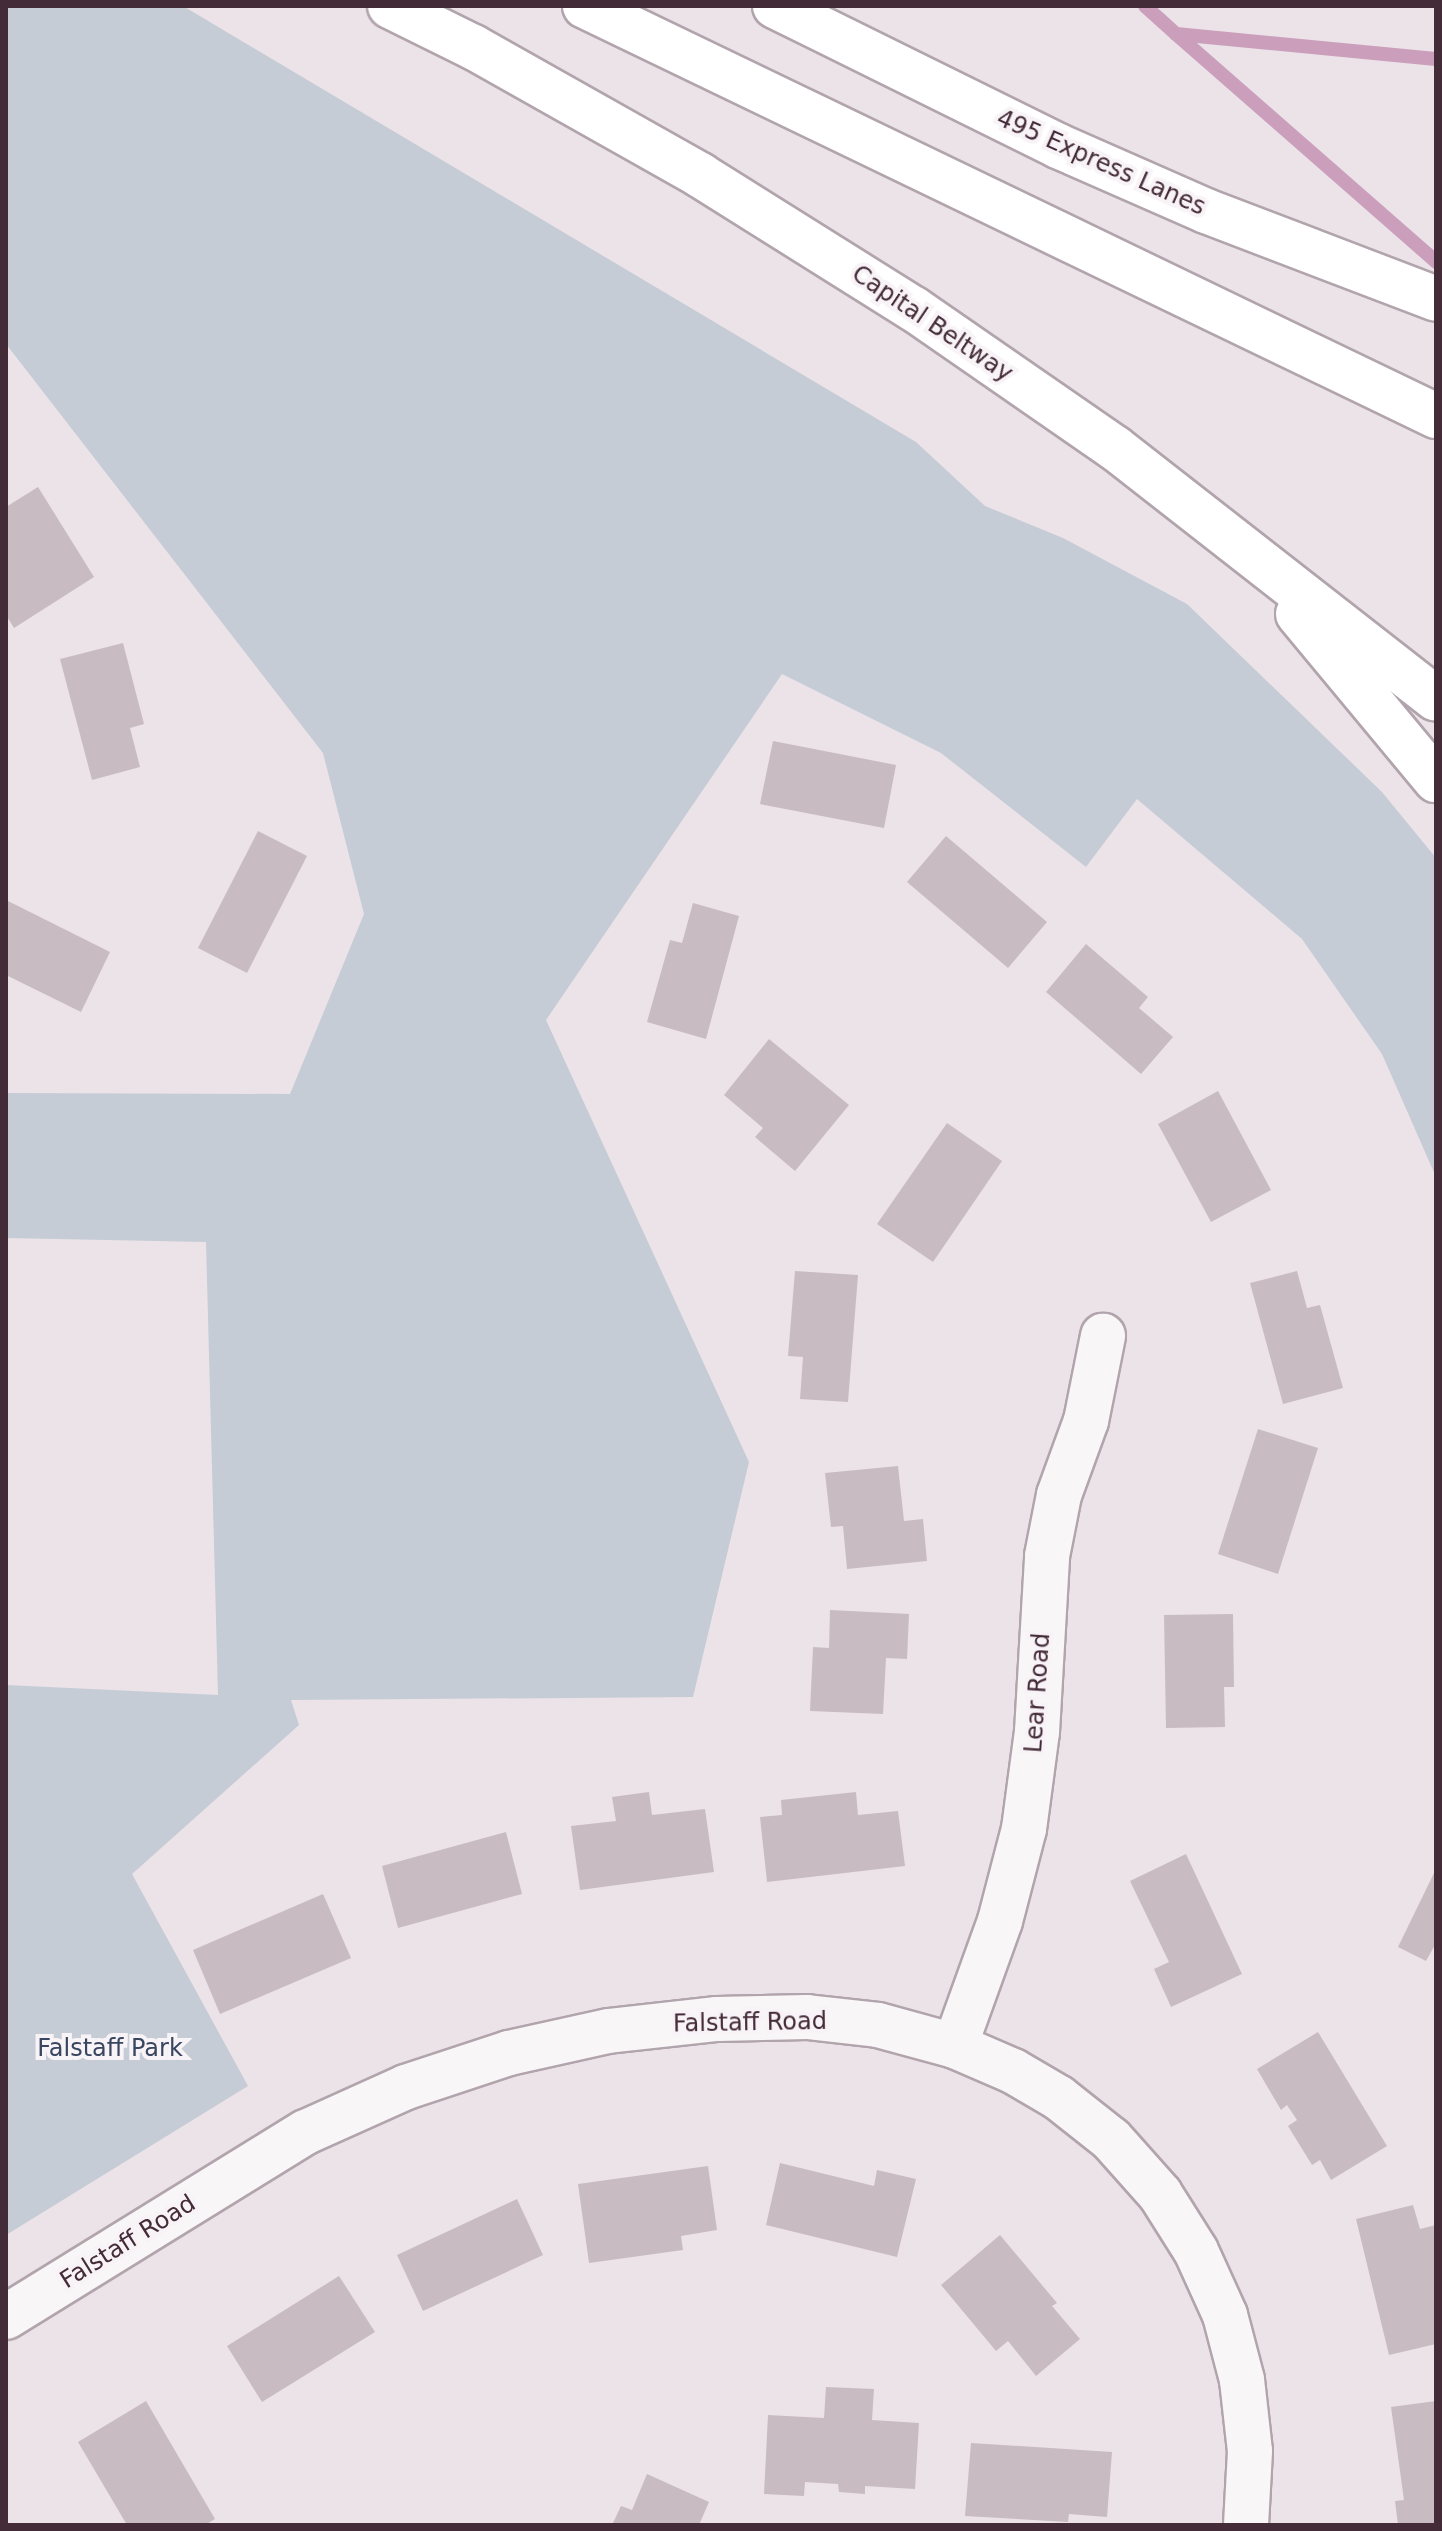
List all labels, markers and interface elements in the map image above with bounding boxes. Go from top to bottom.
street label: 495 Express Lanes [992,104,1210,222]
street label: Capital Beltway [846,260,1018,388]
street label: Lear Road [1019,1632,1057,1754]
street label: Falstaff Road [673,2007,827,2039]
park label: Falstaff Park [37,2035,183,2063]
street label: Falstaff Road [55,2189,201,2295]

